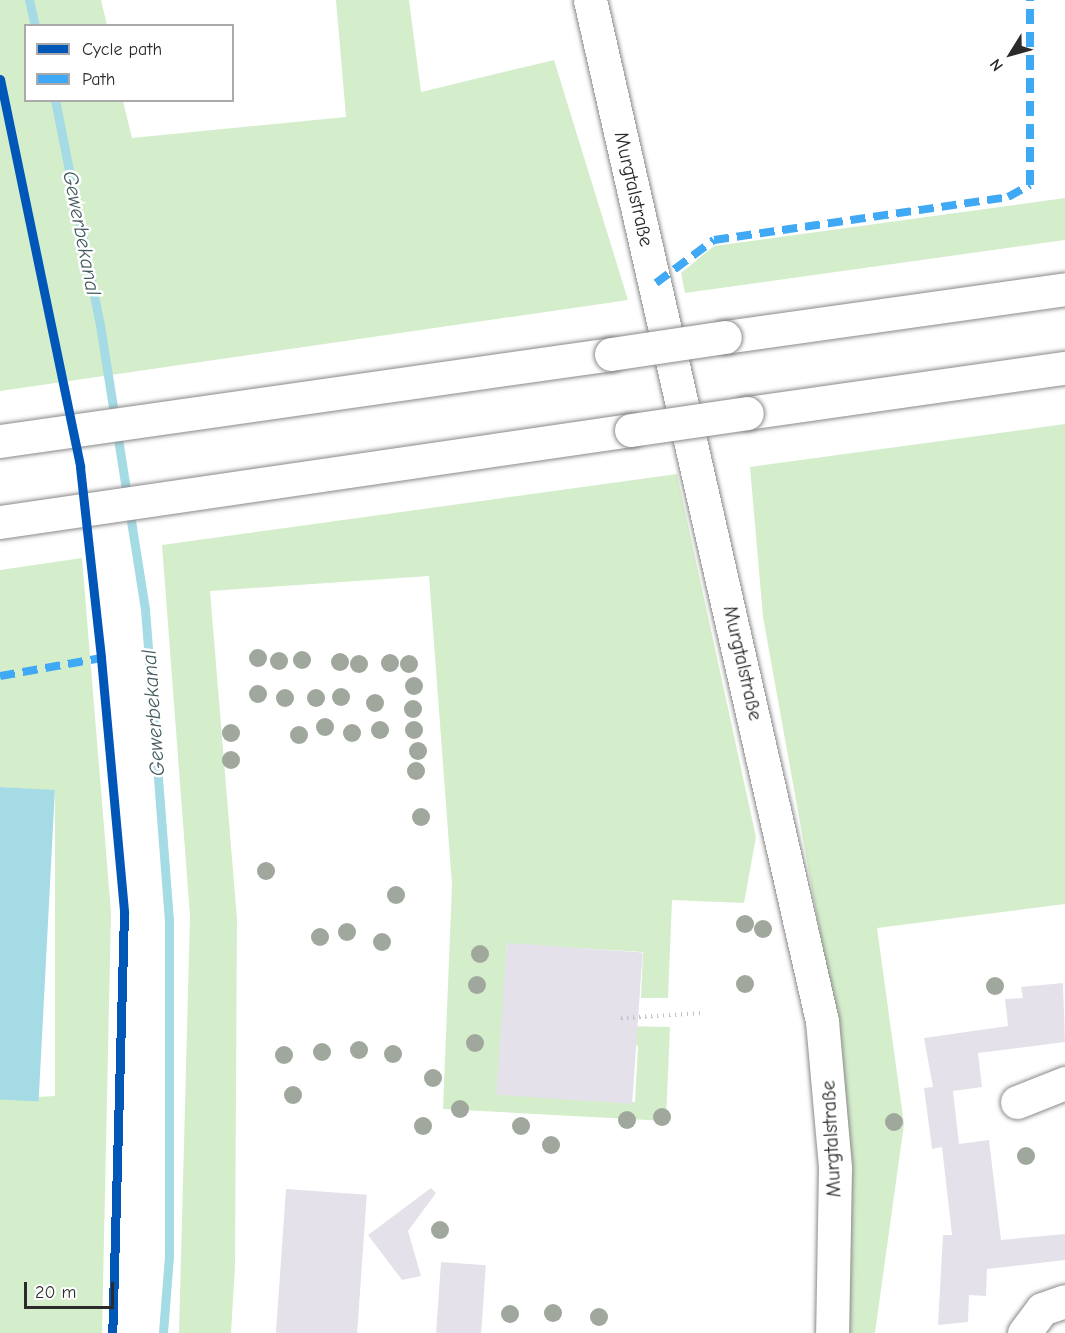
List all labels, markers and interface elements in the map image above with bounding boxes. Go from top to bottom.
legend [24,24,234,102]
north arrow [981,24,1041,84]
text: Cycle path [82,39,162,60]
text: N [986,55,1007,74]
text: Path [82,69,115,90]
street label: Murgtalstraße [609,129,659,249]
water label: Gewerbekanal [58,168,106,298]
street label: Murgtalstraße [718,603,768,723]
water label: Gewerbekanal [136,649,170,777]
street label: Murgtalstraße [816,1080,846,1198]
scale bar [27,1270,117,1308]
text: 20 m [35,1282,76,1303]

